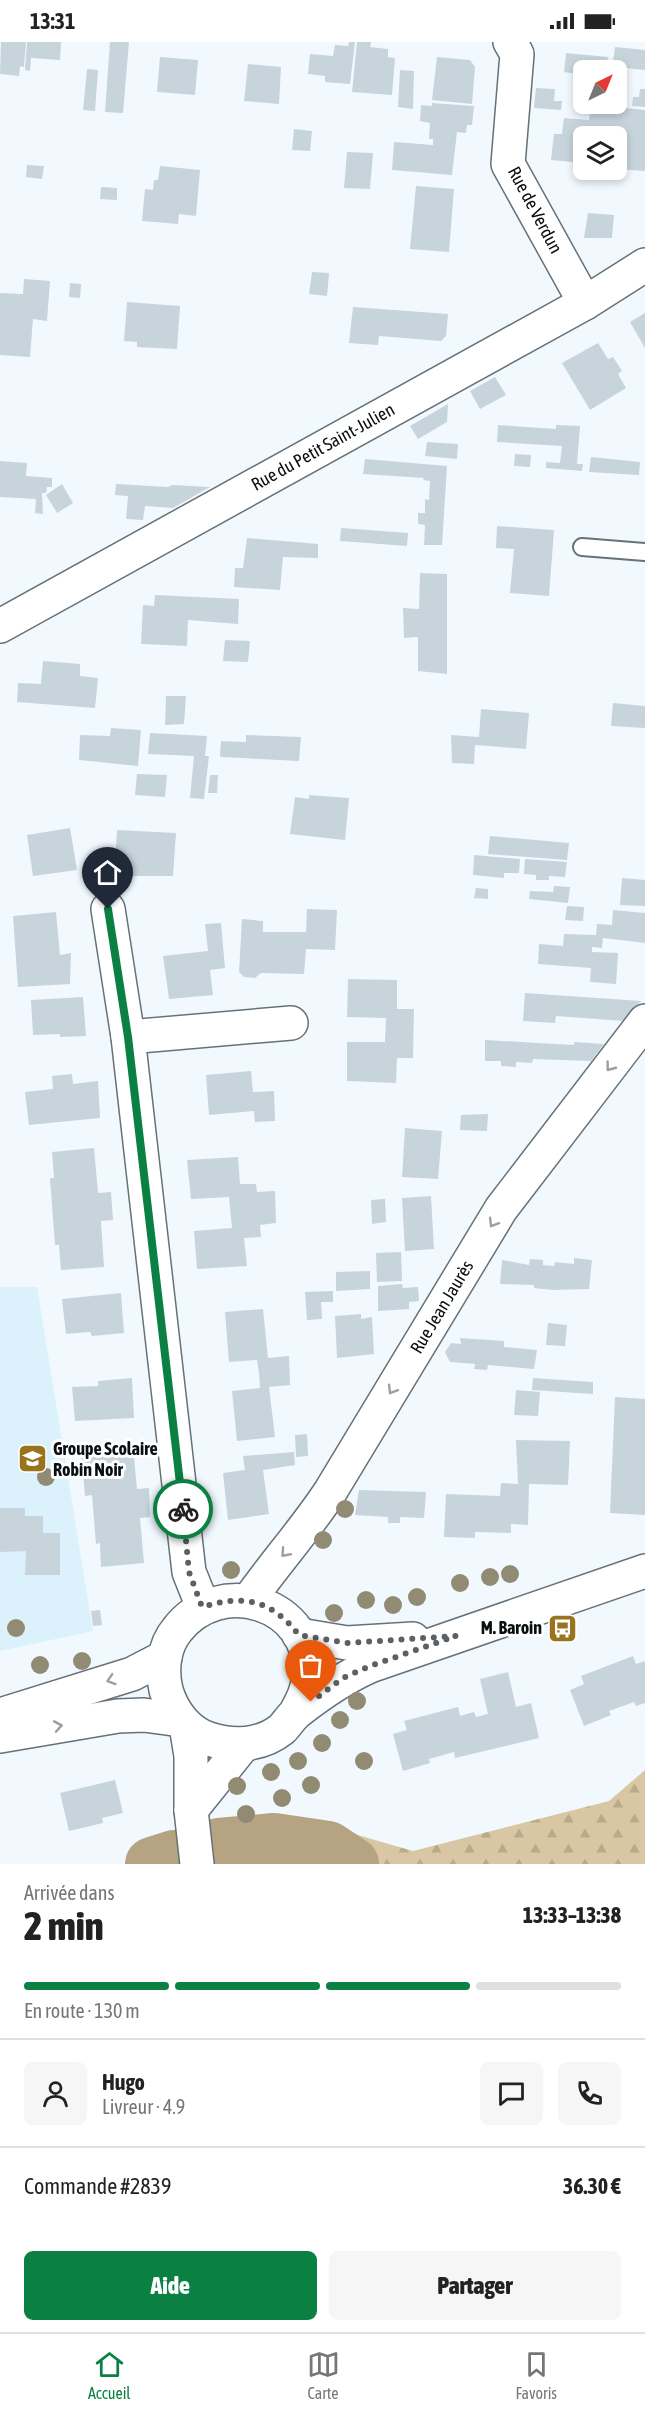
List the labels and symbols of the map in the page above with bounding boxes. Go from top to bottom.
north arrow [573,60,627,114]
street label: Rue de Verdun [504,163,567,257]
street label: Rue du Petit Saint-Julien [247,398,398,495]
pin [82,847,133,909]
one-way arrow [606,1060,617,1071]
one-way arrow [488,1217,500,1227]
street label: Rue Jean Jaurès [406,1257,477,1357]
one-way arrow [387,1384,399,1394]
place label: Groupe Scolaire Robin Noir [53,1438,158,1480]
school or university icon: Groupe Scolaire Robin Noir [16,1443,48,1475]
courier [153,1479,213,1539]
one-way arrow [281,1546,292,1557]
bus stop icon: M. Baroin [547,1612,579,1644]
place label: M. Baroin [481,1617,542,1638]
pin [285,1640,336,1702]
one-way arrow [106,1673,117,1686]
one-way arrow [52,1720,62,1733]

